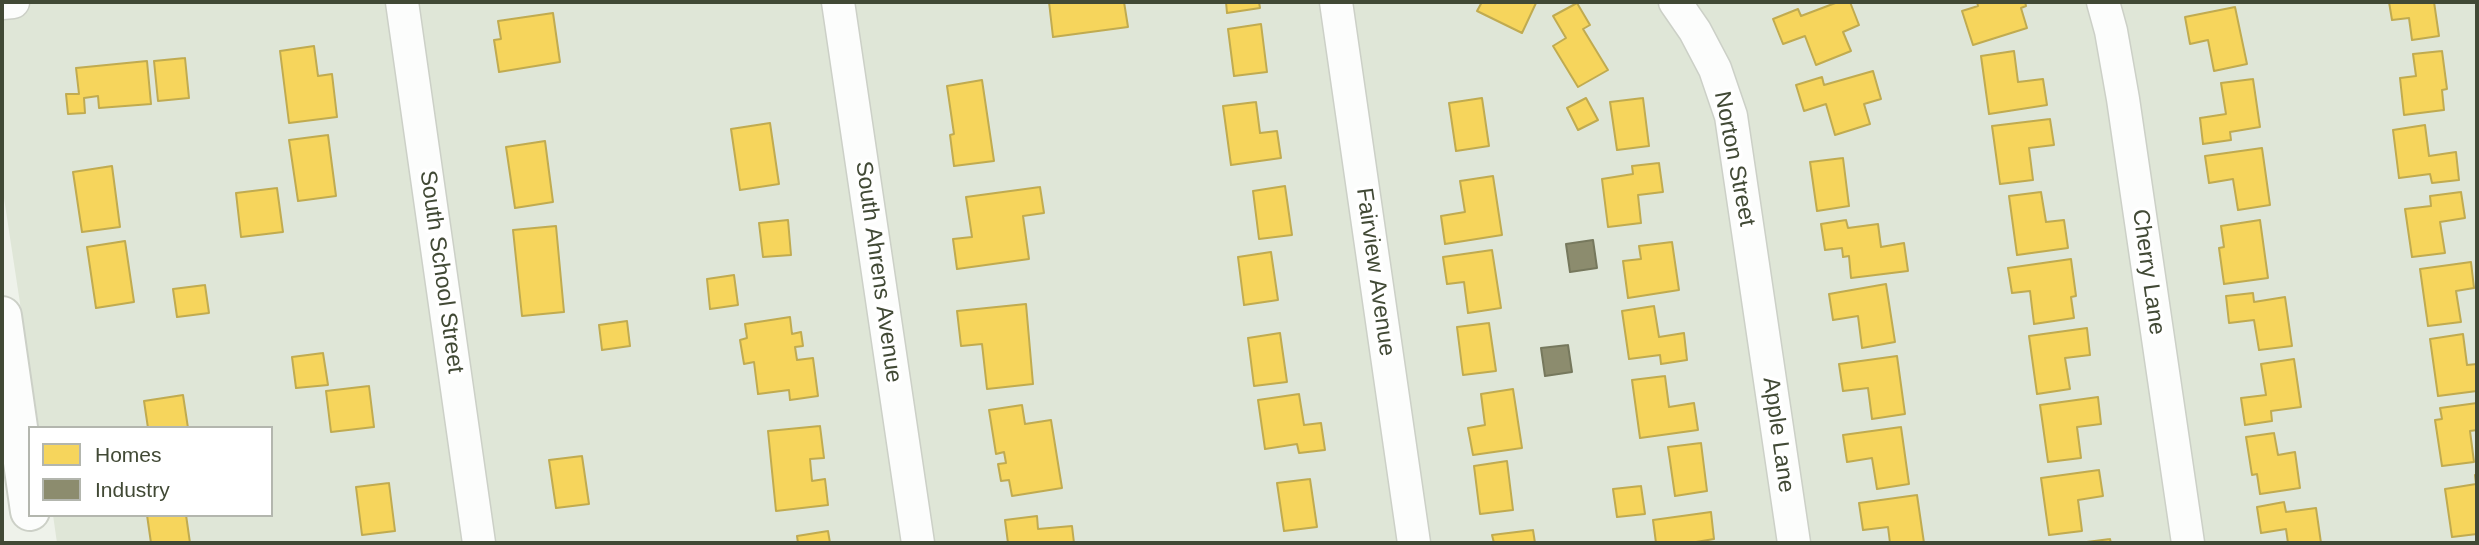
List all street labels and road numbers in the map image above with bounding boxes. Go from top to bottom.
street label: Norton Street [1707,89,1761,229]
street label: South Ahrens Avenue [849,159,907,385]
street label: South School Street [413,169,469,375]
street label: Fairview Avenue [1350,186,1400,358]
street label: Cherry Lane [2126,207,2170,337]
street label: Apple Lane [1756,375,1800,495]

